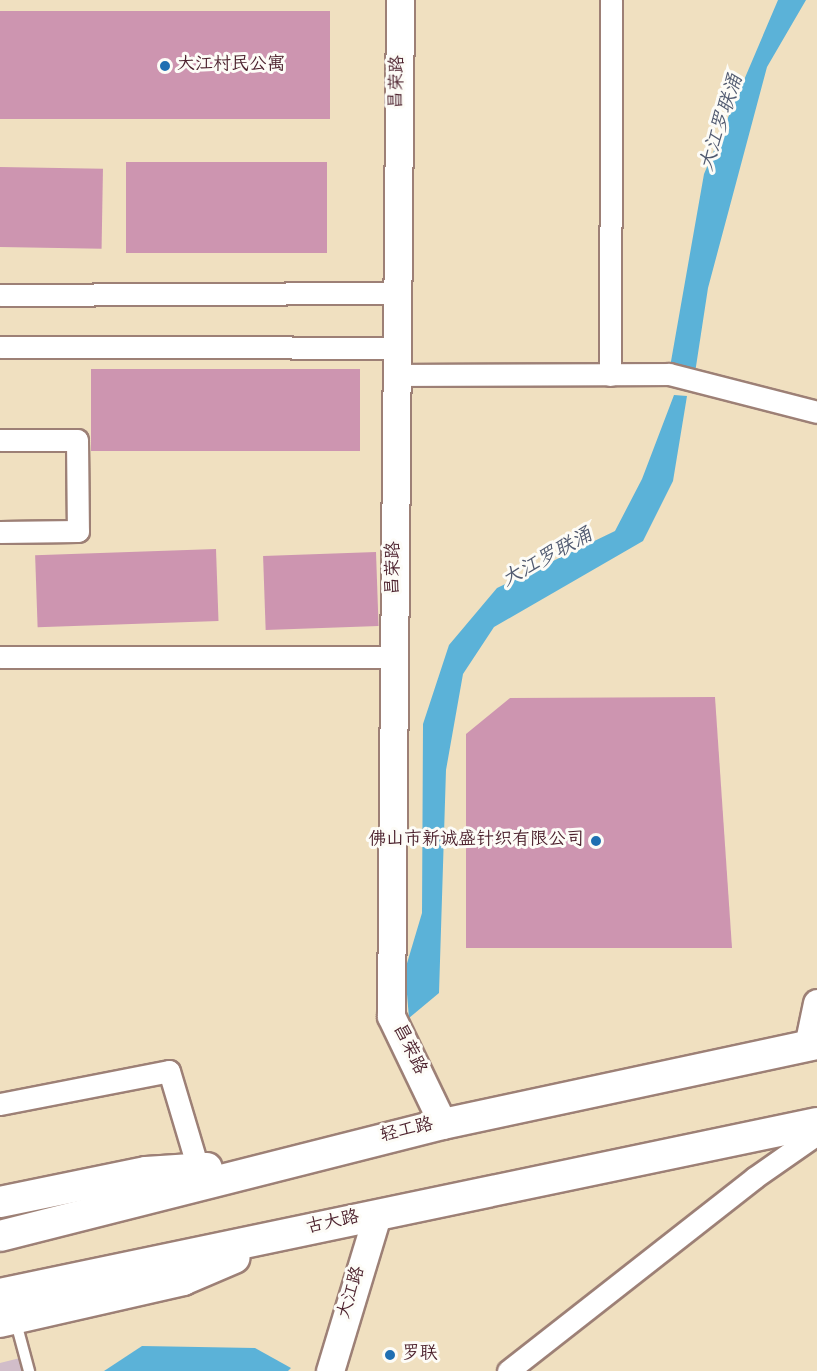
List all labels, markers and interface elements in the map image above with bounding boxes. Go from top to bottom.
place label: 大江村民公寓 [177,55,285,77]
street label: 昌荣路 [388,55,410,109]
marker: 大江村民公寓 [158,59,172,73]
water label: 大江罗联涌 [696,72,750,174]
water label: 大江罗联涌 [498,524,598,594]
street label: 昌荣路 [384,541,406,595]
place label: 佛山市新诚盛针织有限公司 [368,830,584,852]
marker: 佛山市新诚盛针织有限公司 [589,834,603,848]
street label: 昌荣路 [386,1021,430,1079]
street label: 轻工路 [378,1115,436,1149]
street label: 古大路 [304,1208,362,1240]
street label: 大江路 [335,1264,371,1322]
place label: 罗联 [402,1344,438,1366]
marker: 罗联 [383,1348,397,1362]

